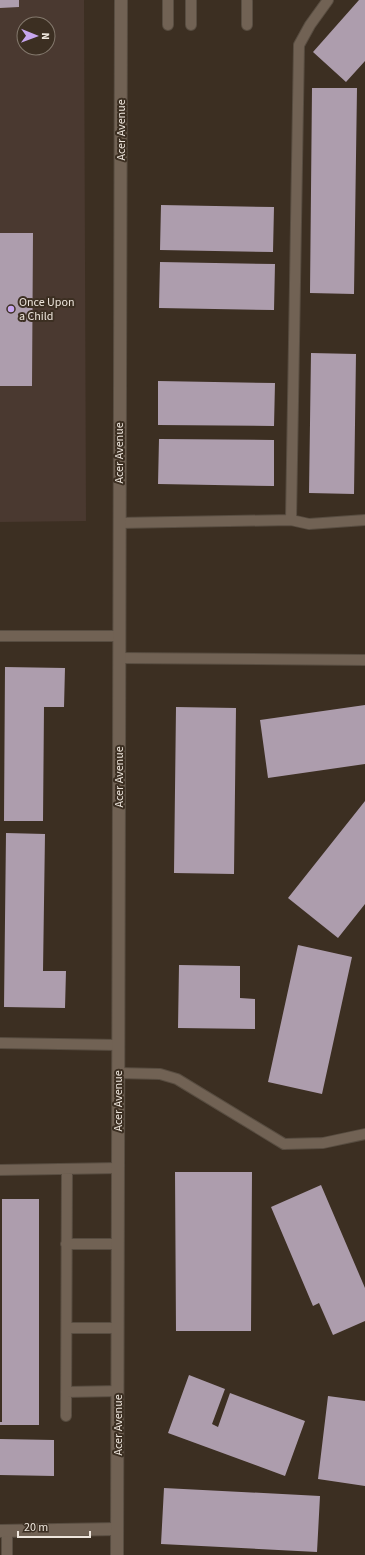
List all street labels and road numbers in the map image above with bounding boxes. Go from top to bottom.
street label: Acer Avenue [113,99,130,161]
street label: Acer Avenue [111,422,128,484]
street label: Acer Avenue [111,746,128,808]
street label: Acer Avenue [110,1070,127,1132]
street label: Acer Avenue [110,1394,127,1456]

